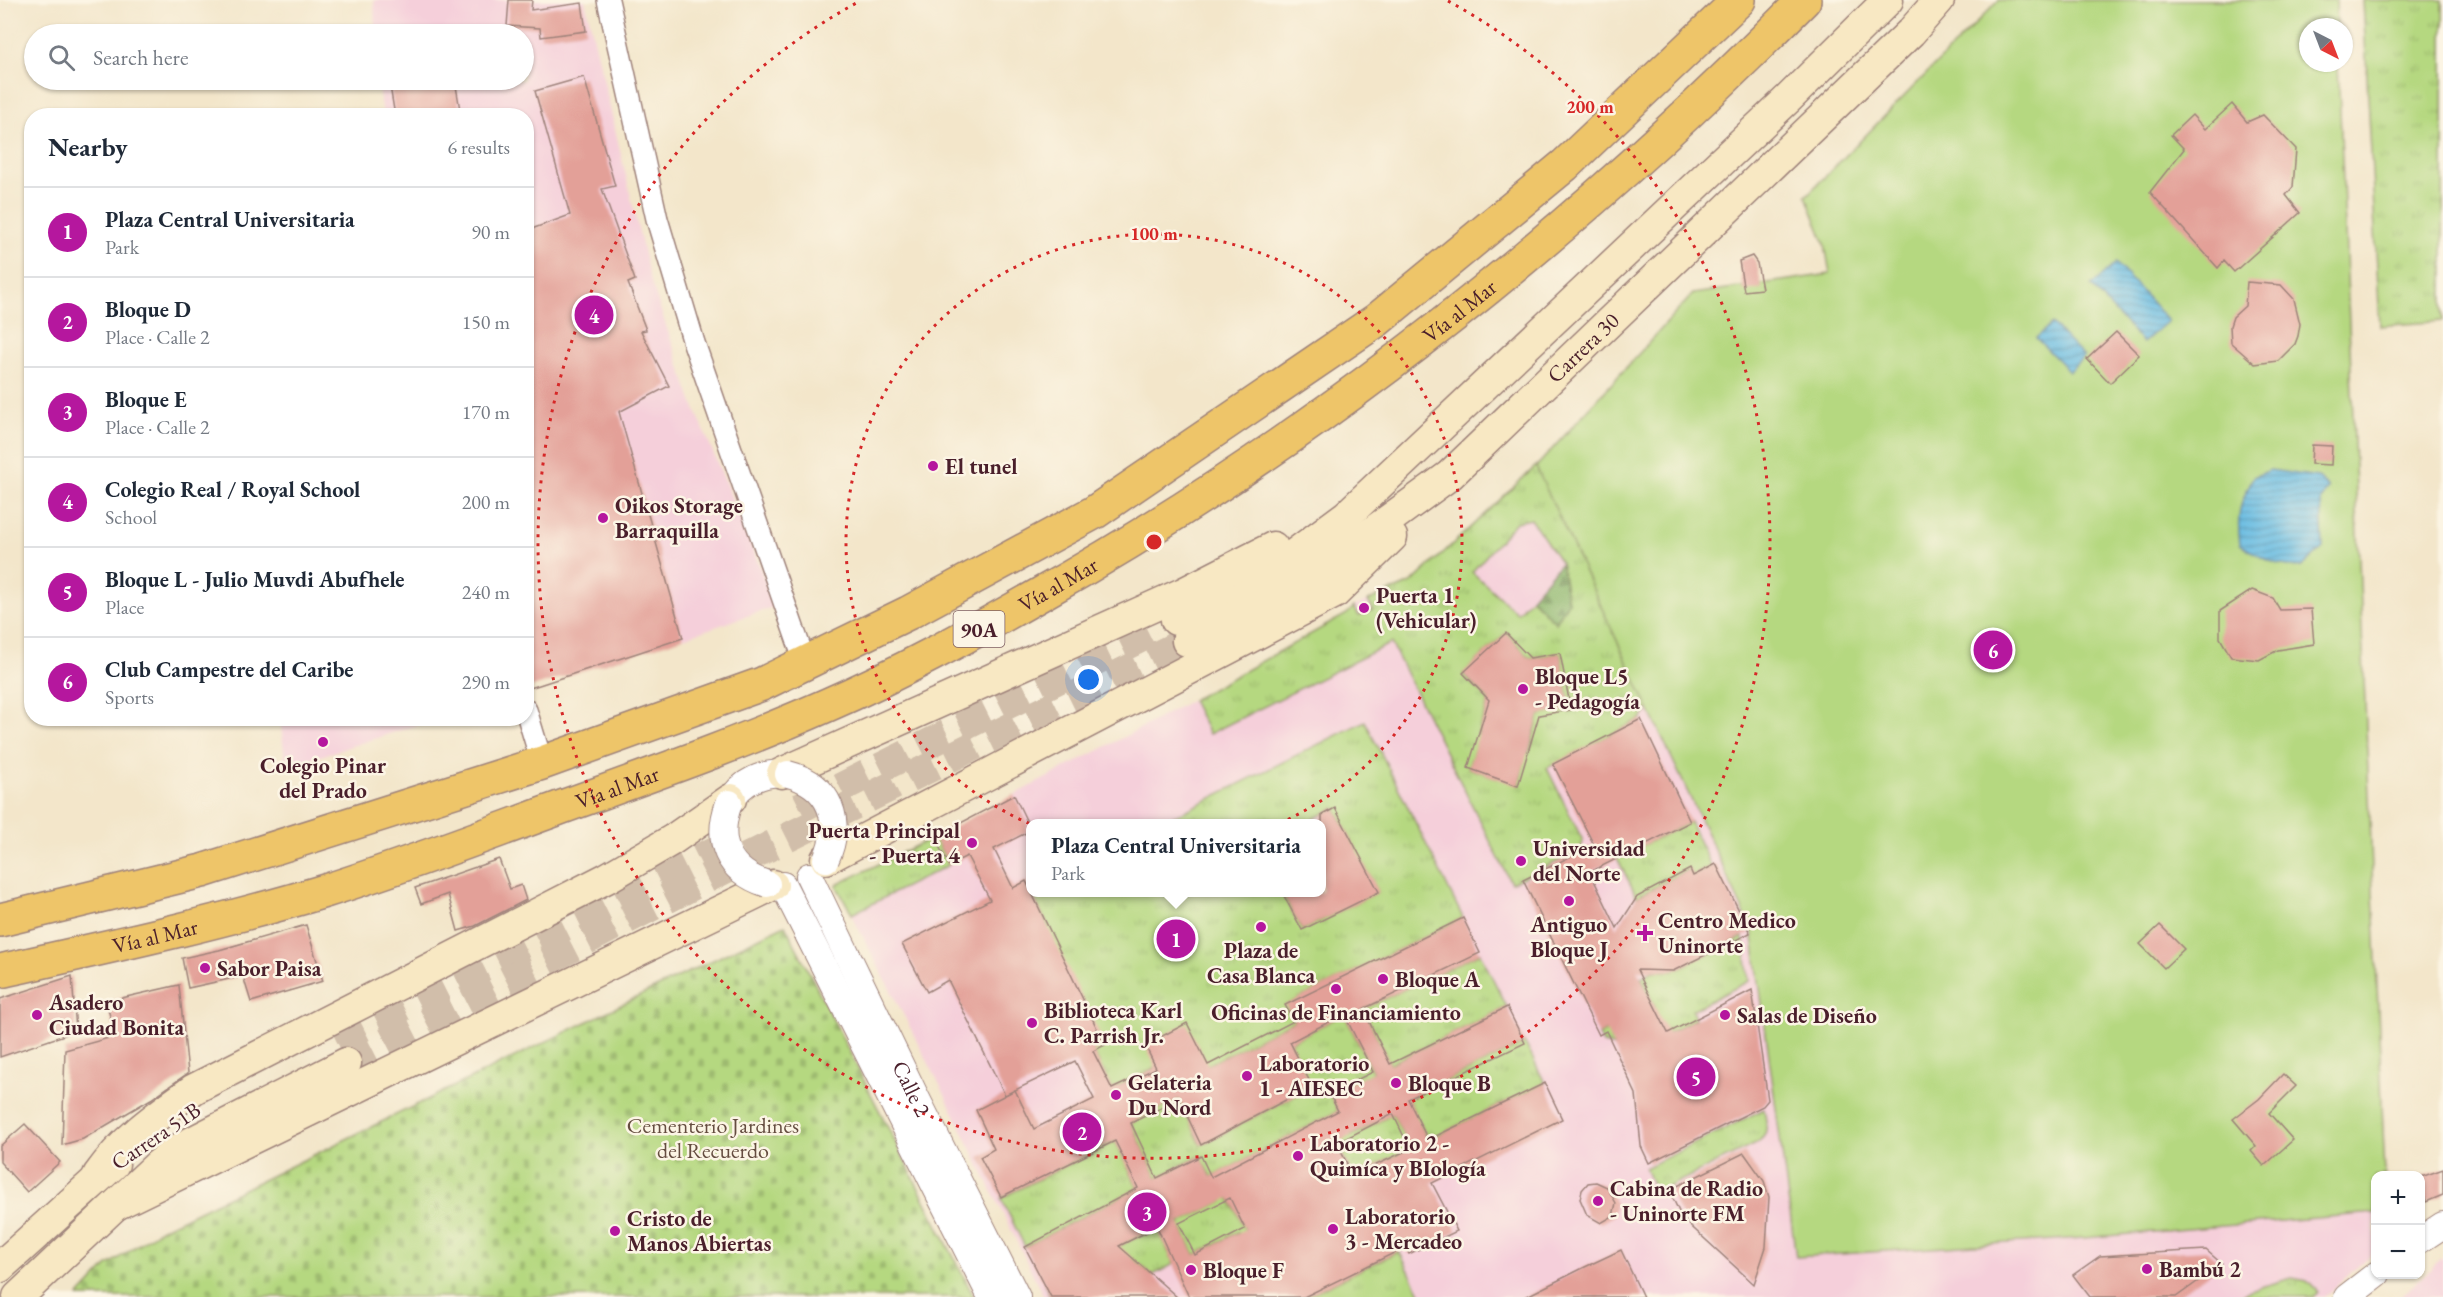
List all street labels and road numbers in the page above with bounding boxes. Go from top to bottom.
street label: Vía al Mar [1416,272,1503,349]
street label: Carrera 30 [1541,306,1625,389]
street label: Vía al Mar [1013,550,1103,618]
road number: 90A [954,611,1004,647]
street label: Vía al Mar [571,758,664,815]
street label: Vía al Mar [109,911,201,960]
street label: Calle 2 [886,1056,938,1122]
street label: Carrera 51B [106,1095,207,1177]

